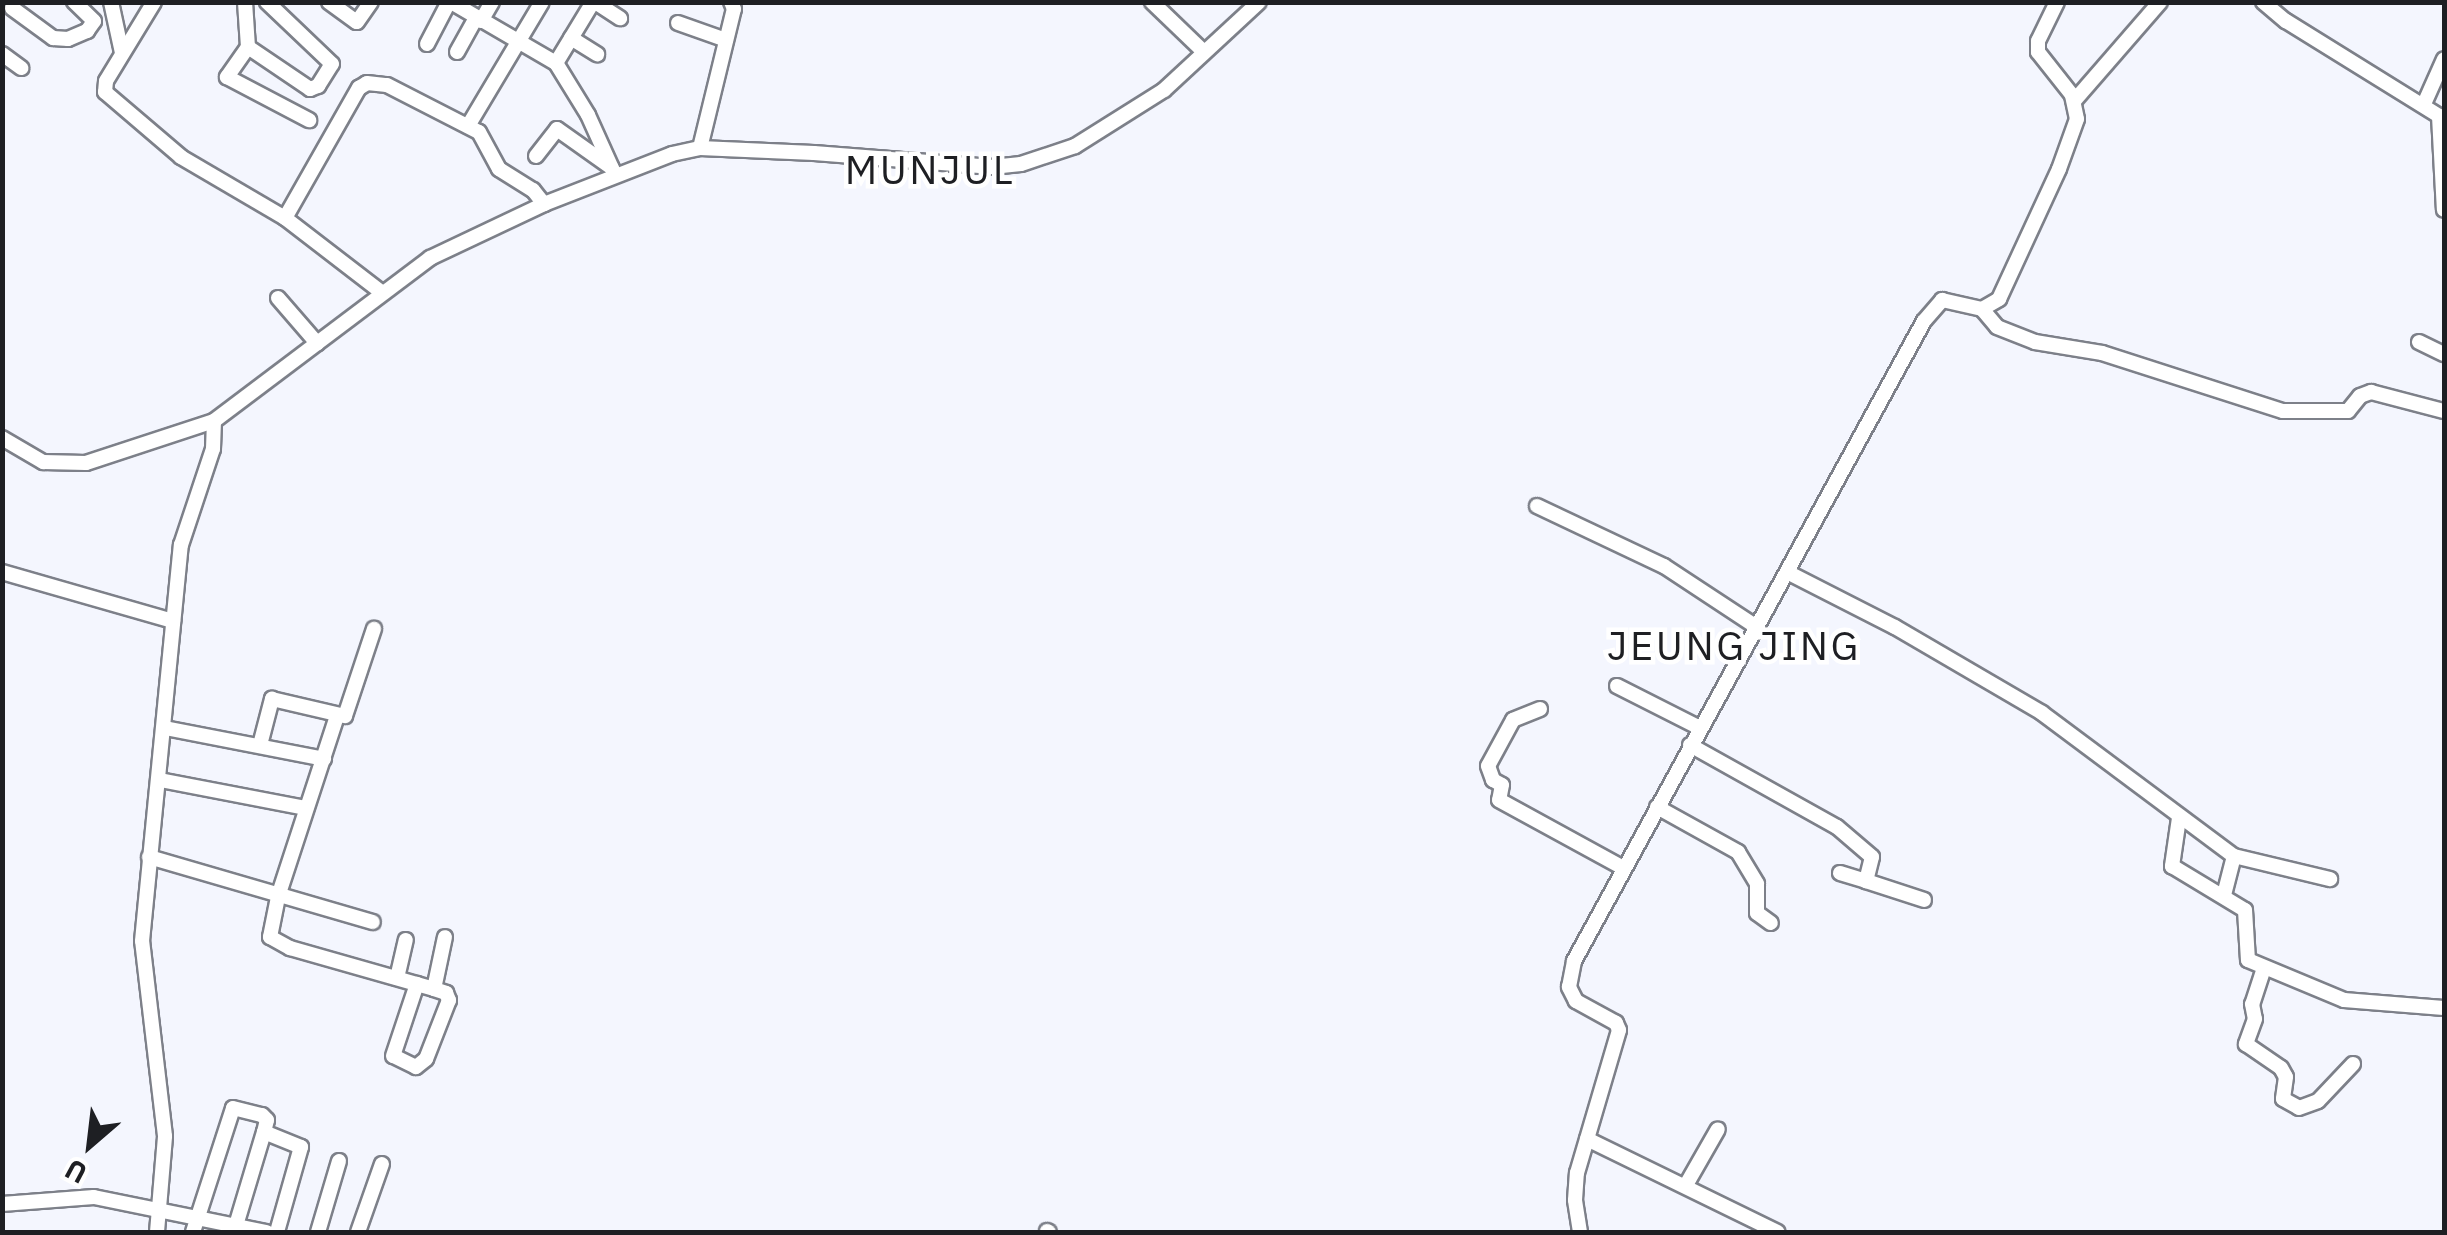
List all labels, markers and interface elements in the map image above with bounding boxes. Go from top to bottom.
district label: MUNJUL [845,145,1015,193]
district label: JEUNG JING [1607,621,1861,669]
north arrow [40,1095,140,1195]
text: U [58,1151,93,1193]

